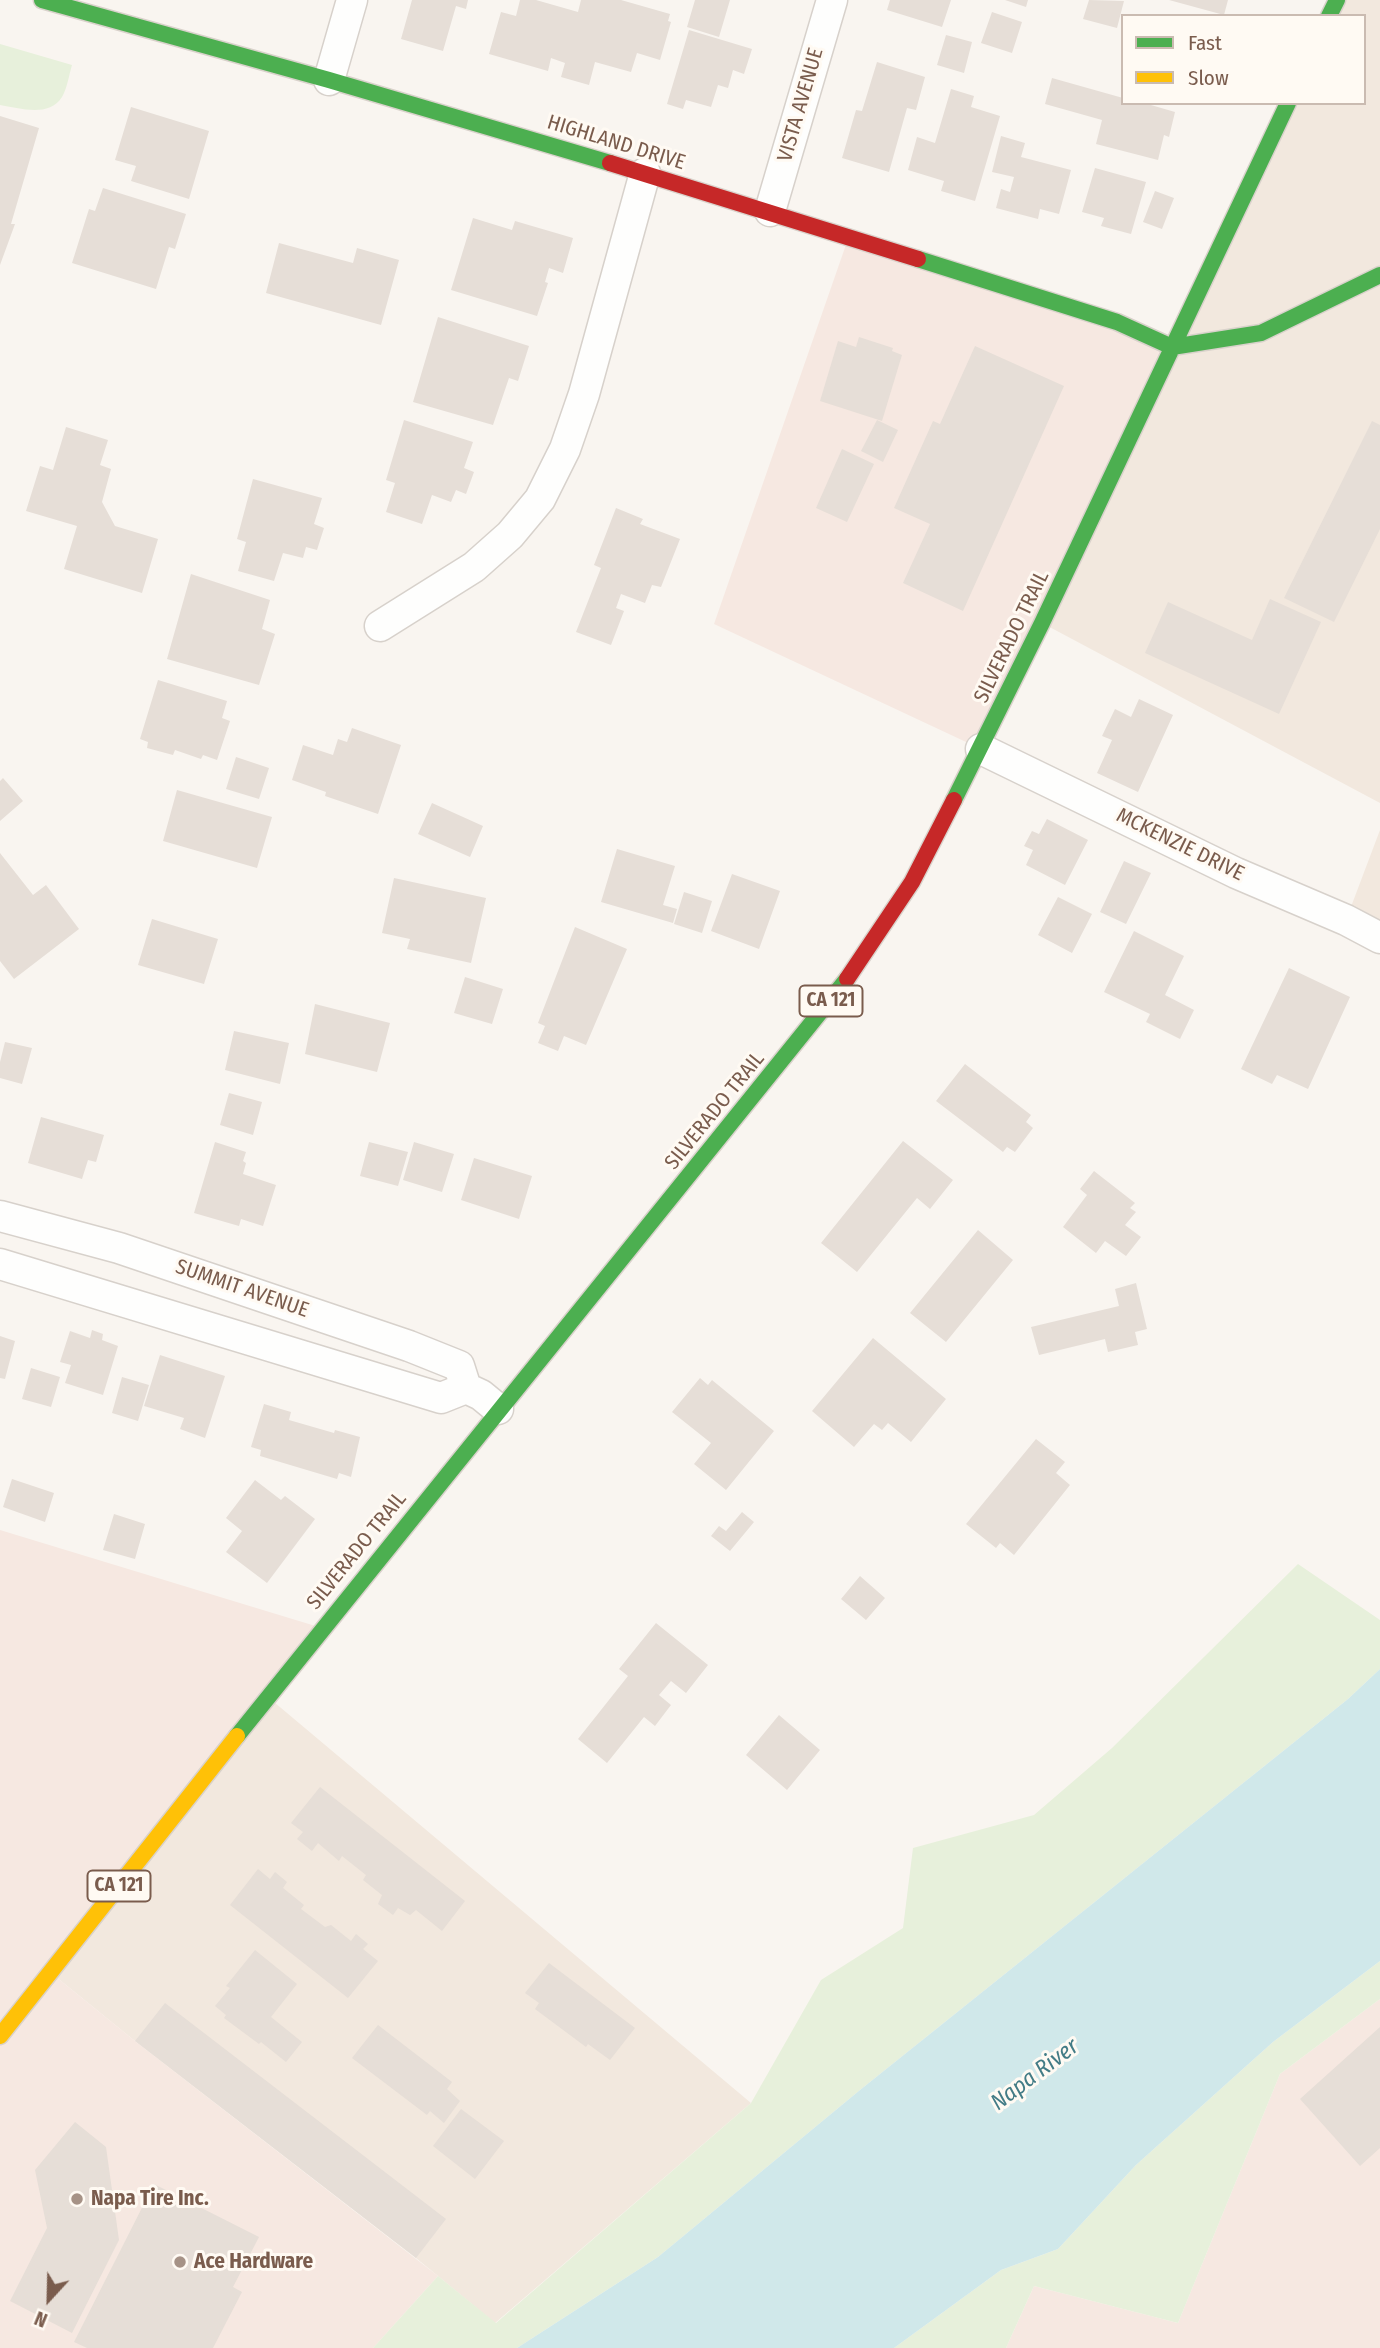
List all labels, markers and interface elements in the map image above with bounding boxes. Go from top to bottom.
legend [1121,14,1366,105]
text: Fast [1188,30,1222,56]
street label: VISTA AVENUE [773,45,829,165]
text: Slow [1188,65,1229,91]
street label: HIGHLAND DRIVE [544,110,688,176]
street label: SILVERADO TRAIL [969,567,1055,707]
street label: MCKENZIE DRIVE [1112,803,1248,887]
road number: CA 121 [800,986,862,1016]
street label: SILVERADO TRAIL [660,1047,770,1175]
street label: SUMMIT AVENUE [172,1254,312,1324]
street label: SILVERADO TRAIL [302,1487,412,1615]
road number: CA 121 [88,1870,150,1902]
water label: Napa River [986,2033,1084,2117]
place label: Napa Tire Inc. [91,2186,209,2212]
marker: Napa Tire Inc. [69,2191,85,2207]
place label: Ace Hardware [194,2249,313,2275]
marker: Ace Hardware [172,2254,188,2270]
north arrow [14,2264,84,2334]
text: N [31,2306,51,2332]

